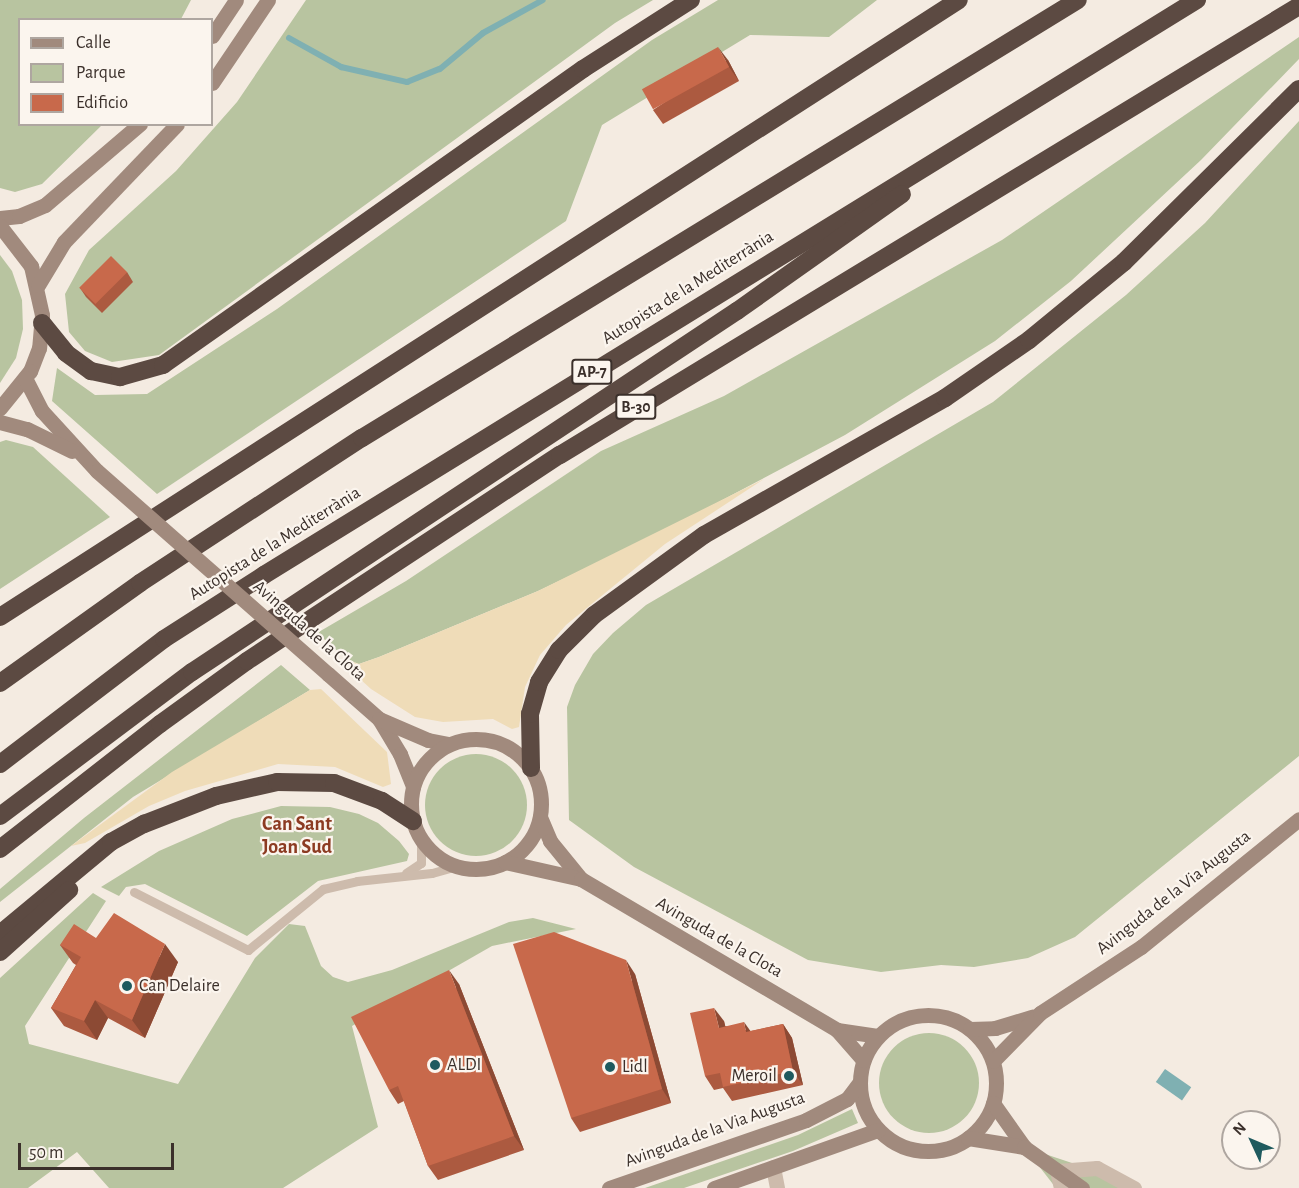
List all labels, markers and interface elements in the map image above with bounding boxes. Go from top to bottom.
legend [18,18,213,126]
text: Calle [76,34,111,52]
text: Parque [76,64,125,82]
text: Edificio [76,94,128,112]
street label: Autopista de la Mediterrània [598,226,778,350]
road number: AP-7 [571,359,613,385]
road number: B-30 [615,394,657,420]
street label: Autopista de la Mediterrània [185,482,365,606]
street label: Avinguda de la Clota [248,576,370,686]
district label: Can Sant Joan Sud [262,813,332,860]
street label: Avinguda de la Via Augusta [1093,826,1255,960]
street label: Avinguda de la Clota [652,893,786,983]
place label: Can Delaire [139,975,220,997]
marker: Can Delaire [120,979,134,993]
place label: ALDI [447,1054,481,1076]
place label: Lidl [622,1056,648,1078]
marker: ALDI [428,1058,442,1072]
marker: Lidl [603,1060,617,1074]
place label: Meroil [731,1065,777,1087]
marker: Meroil [782,1069,796,1083]
street label: Avinguda de la Via Augusta [622,1087,808,1173]
north arrow [1221,1110,1281,1170]
text: N [1230,1119,1249,1138]
scale bar [21,1131,177,1169]
text: 50 m [29,1144,63,1162]

